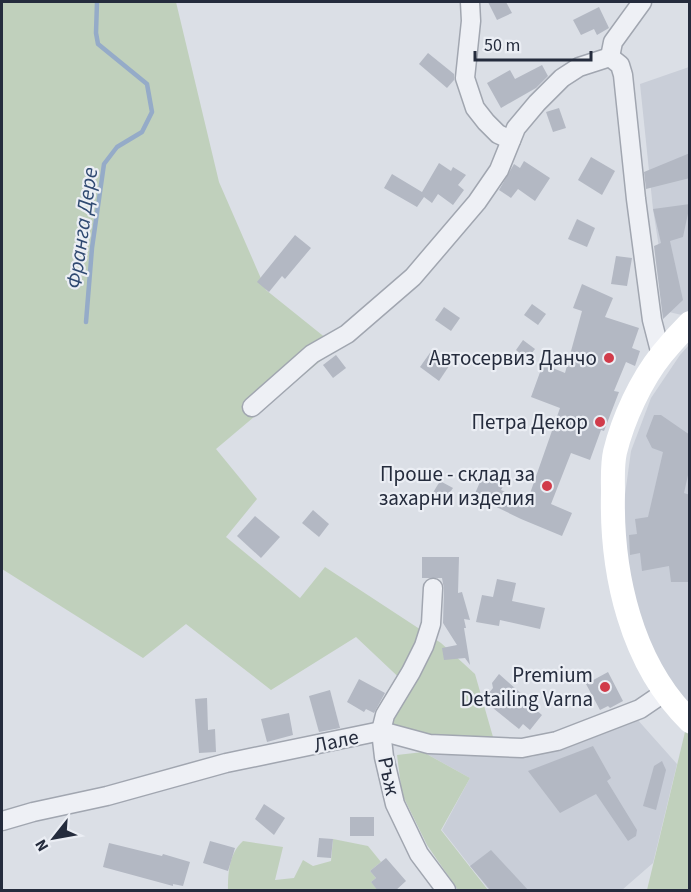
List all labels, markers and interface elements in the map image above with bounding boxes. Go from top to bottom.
scale bar [475,24,590,62]
text: 50 m [484,33,520,58]
water label: Франга Дере [58,165,106,291]
place label: Автосервиз Данчо [429,343,597,373]
marker: Автосервиз Данчо [602,351,616,365]
place label: Петра Декор [471,407,588,437]
marker: Петра Декор [593,415,607,429]
place label: Проше - склад за захарни изделия [379,459,535,513]
marker: Проше - склад за захарни изделия [540,479,554,493]
place label: Premium Detailing Varna [460,660,593,714]
marker: Premium Detailing Varna [598,680,612,694]
street label: Лале [311,722,361,760]
street label: Ръж [370,754,408,799]
north arrow [24,808,84,868]
text: N [30,835,54,855]

